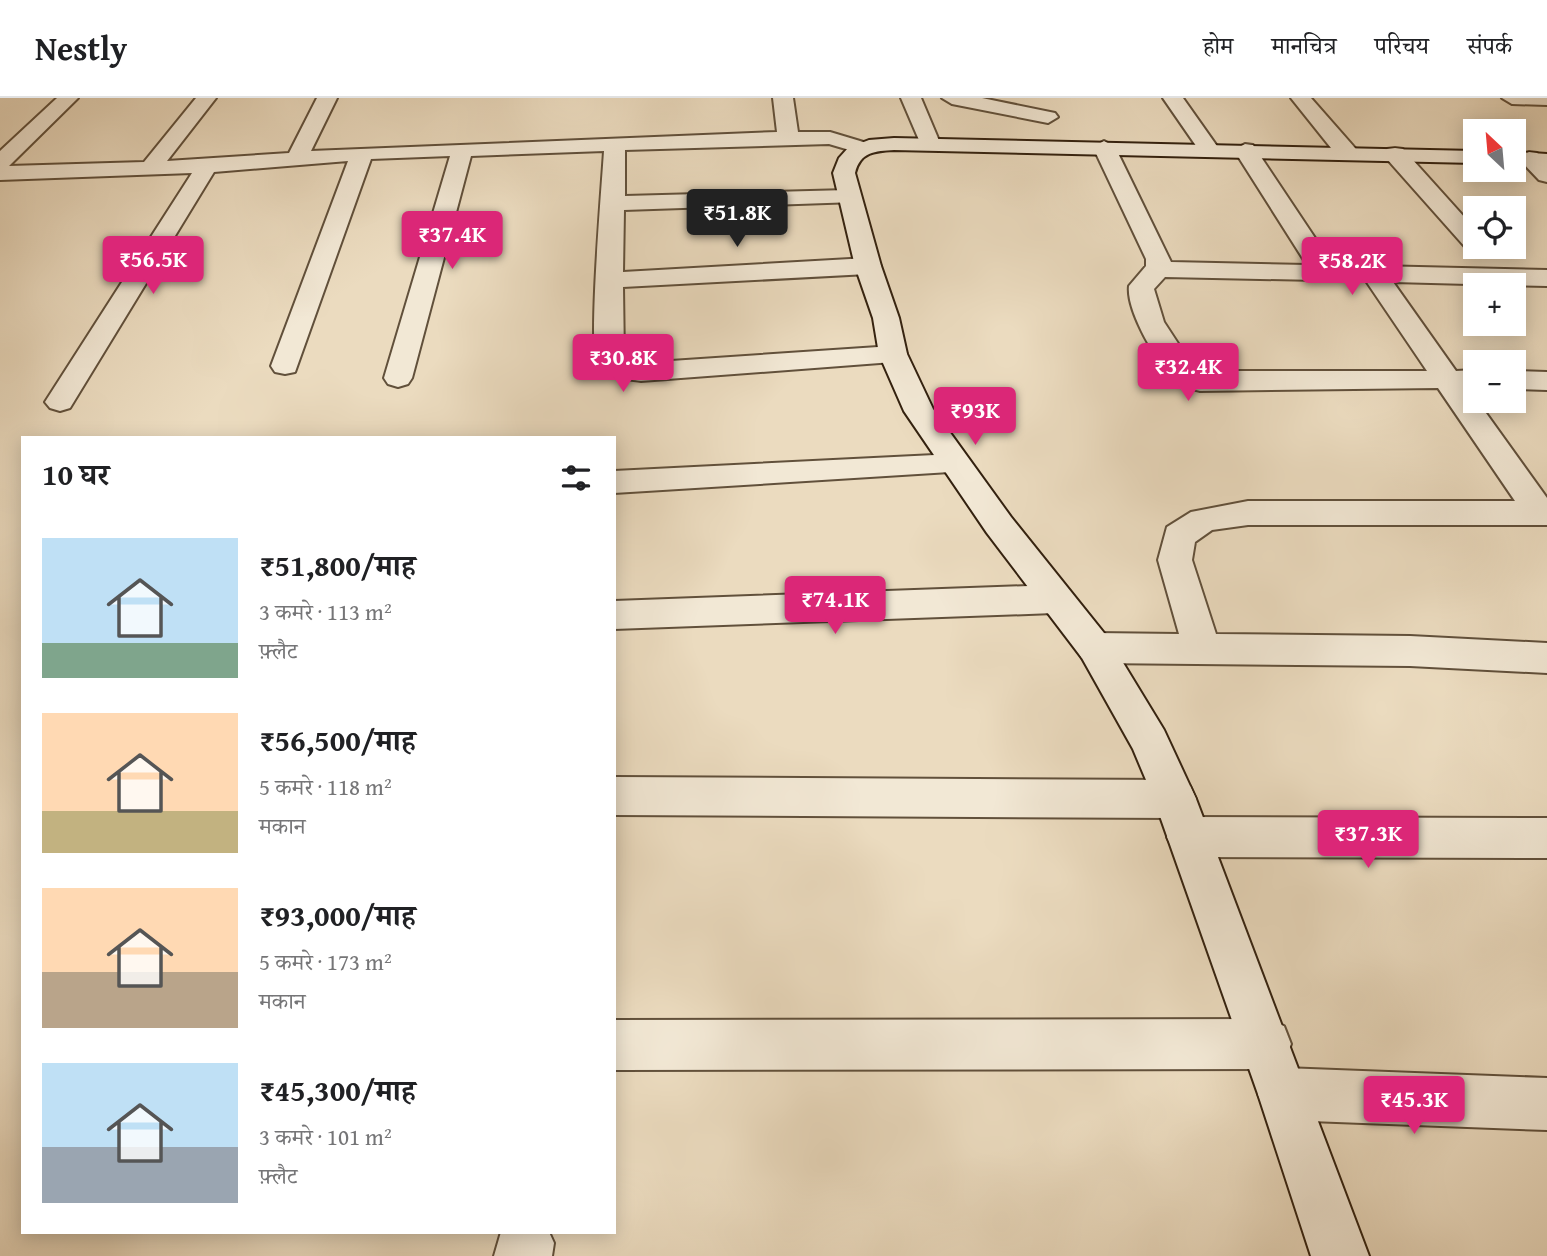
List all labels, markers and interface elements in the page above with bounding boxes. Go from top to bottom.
text: Nestly [35,24,127,72]
text: होम [1203,28,1233,63]
text: मानचित्र [1271,28,1337,63]
text: परिचय [1375,28,1429,63]
text: संपर्क [1467,28,1512,63]
north arrow [1463,119,1526,182]
map controls [1463,119,1526,413]
pin: ₹51.8K [680,190,794,249]
text: ₹51.8K [703,195,771,228]
button: locate [1463,196,1526,259]
pin: ₹37.4K [395,212,509,271]
text: ₹37.4K [418,217,486,250]
pin: ₹56.5K [96,236,210,296]
pin: ₹58.2K [1295,238,1409,297]
text: ₹56.5K [119,242,187,275]
text: ₹58.2K [1318,243,1386,276]
button: + [1463,273,1526,336]
pin: ₹30.8K [566,334,680,394]
text: ₹30.8K [589,340,657,373]
pin: ₹32.4K [1131,344,1245,403]
text: ₹32.4K [1154,349,1222,382]
button: − [1463,350,1526,413]
pin: ₹93K [934,388,1016,447]
text: ₹93K [950,393,1000,426]
text: 10 घर [42,452,109,496]
icon: filters [557,459,595,497]
text: ₹51,800/माह [259,543,416,587]
icon: home [98,566,182,650]
pin: ₹74.1K [778,576,892,636]
text: ₹74.1K [801,582,869,615]
text: 3 कमरे · 113 m² [259,595,392,628]
text: फ़्लैट [259,634,297,667]
text: ₹56,500/माह [259,718,416,762]
icon: home [98,741,182,825]
text: 5 कमरे · 118 m² [259,770,392,803]
text: मकान [259,809,306,842]
pin: ₹37.3K [1311,810,1425,870]
text: ₹37.3K [1334,816,1402,849]
text: ₹93,000/माह [259,893,416,937]
icon: home [98,916,182,1000]
text: 5 कमरे · 173 m² [259,945,392,978]
text: मकान [259,984,306,1017]
text: ₹45,300/माह [259,1068,416,1112]
pin: ₹45.3K [1357,1076,1471,1136]
text: ₹45.3K [1380,1082,1448,1115]
icon: home [98,1091,182,1175]
text: 3 कमरे · 101 m² [259,1120,392,1153]
text: फ़्लैट [259,1159,297,1192]

